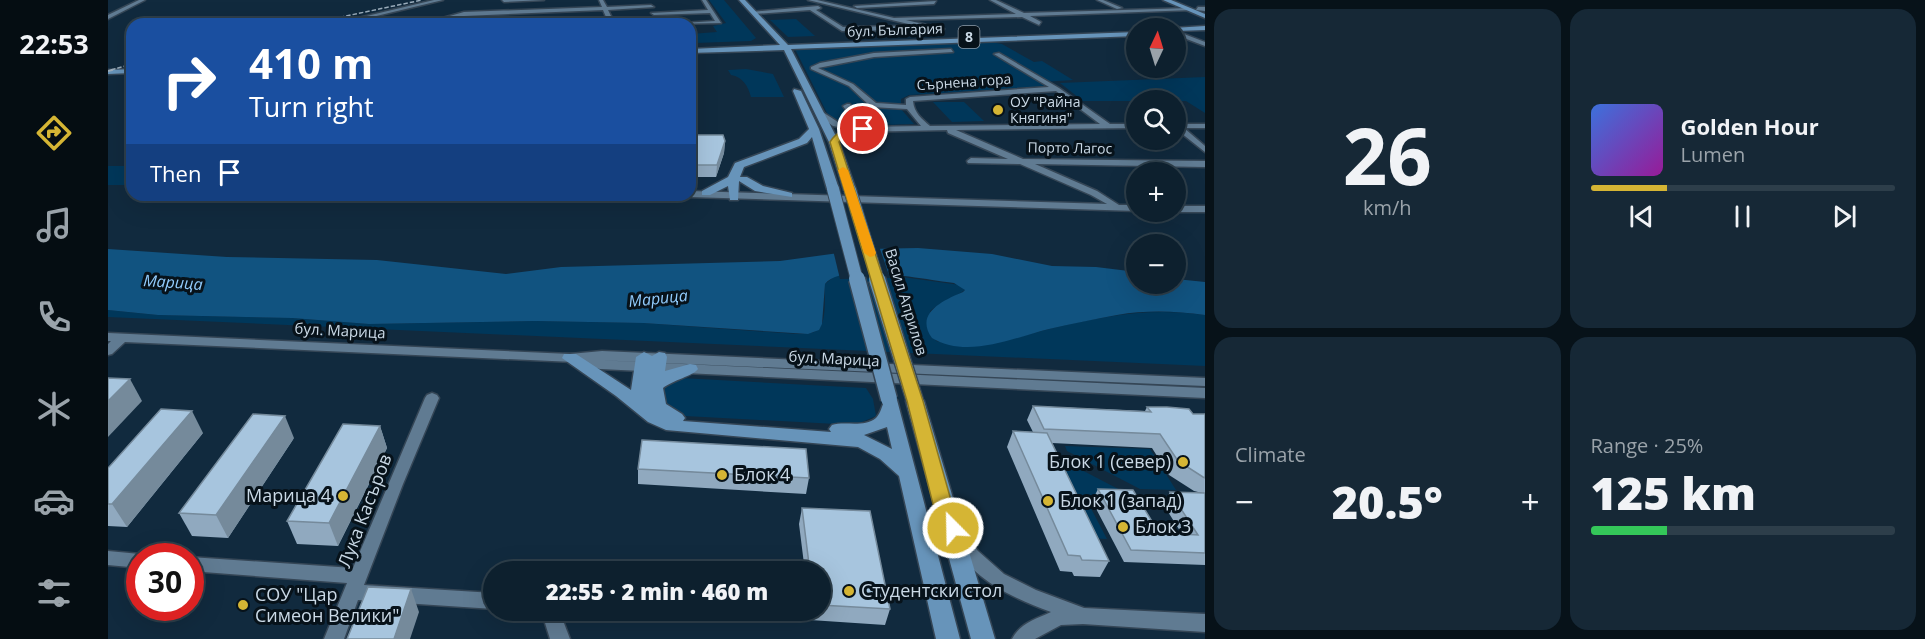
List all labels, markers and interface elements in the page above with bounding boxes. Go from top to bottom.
street label: бул. България [847,18,943,41]
north arrow [1126,18,1186,78]
map controls [1126,18,1186,294]
text: 22:53 [19,25,89,62]
road number: 8 [958,26,980,48]
text: 410 m [249,34,373,91]
icon: right [150,42,228,120]
street label: Сърнена гора [916,69,1012,94]
text: Turn right [249,88,374,125]
button: search [1126,90,1186,150]
place label: ОУ "Райна Княгиня" [1010,92,1081,127]
text: 26 [1343,102,1432,208]
pin [837,103,888,154]
marker: ОУ "Райна Княгиня" [991,103,1005,117]
text: Golden Hour [1681,111,1819,141]
icon: directions [33,112,75,154]
icon: arrive [846,112,879,145]
street label: Порто Лагос [1028,137,1113,158]
text: Lumen [1681,141,1745,168]
icon: arrive [213,156,246,189]
text: Then [150,158,201,188]
button: + [1126,162,1186,222]
text: km/h [1363,194,1412,221]
icon: previous [1625,200,1658,233]
icon: pause [1726,200,1759,233]
icon: next [1828,200,1861,233]
icon: music [33,204,75,246]
button: − [1126,234,1186,294]
street label: Васил Априлов [881,246,933,358]
water label: Марица [143,269,203,295]
water label: Марица [627,284,689,312]
icon: phone [33,296,75,338]
street label: бул. Марица [294,318,386,342]
street label: бул. Марица [788,346,880,370]
icon: climate [33,388,75,430]
text: Range · 25% [1591,432,1703,459]
text: Climate [1235,441,1306,468]
place label: Блок 1 (север) [1049,449,1171,473]
street label: Лука Касъров [331,450,397,571]
marker: Блок 1 (север) [1176,455,1190,469]
place label: Блок 4 [734,462,790,486]
text: 125 km [1591,462,1756,523]
marker: Блок 4 [715,468,729,482]
text: 20.5° [1332,471,1443,532]
text: − [1235,479,1254,524]
text: + [1521,479,1540,524]
icon: car [33,480,75,522]
place label: Марица 4 [246,483,331,507]
place label: Блок 1 (запад) [1060,488,1182,512]
marker: Марица 4 [336,489,350,503]
marker: Блок 1 (запад) [1041,494,1055,508]
position arrow [921,496,985,560]
place label: Блок 3 [1135,514,1191,538]
marker: Блок 3 [1116,520,1130,534]
speed limit sign: 30 [126,543,204,621]
icon: filters [33,572,75,614]
text: 22:55 · 2 min · 460 m [546,576,768,606]
place label: Студентски стол [861,578,1002,602]
place label: СОУ "Цар Симеон Велики" [255,582,399,627]
marker: Студентски стол [842,584,856,598]
marker: СОУ "Цар Симеон Велики" [236,598,250,612]

